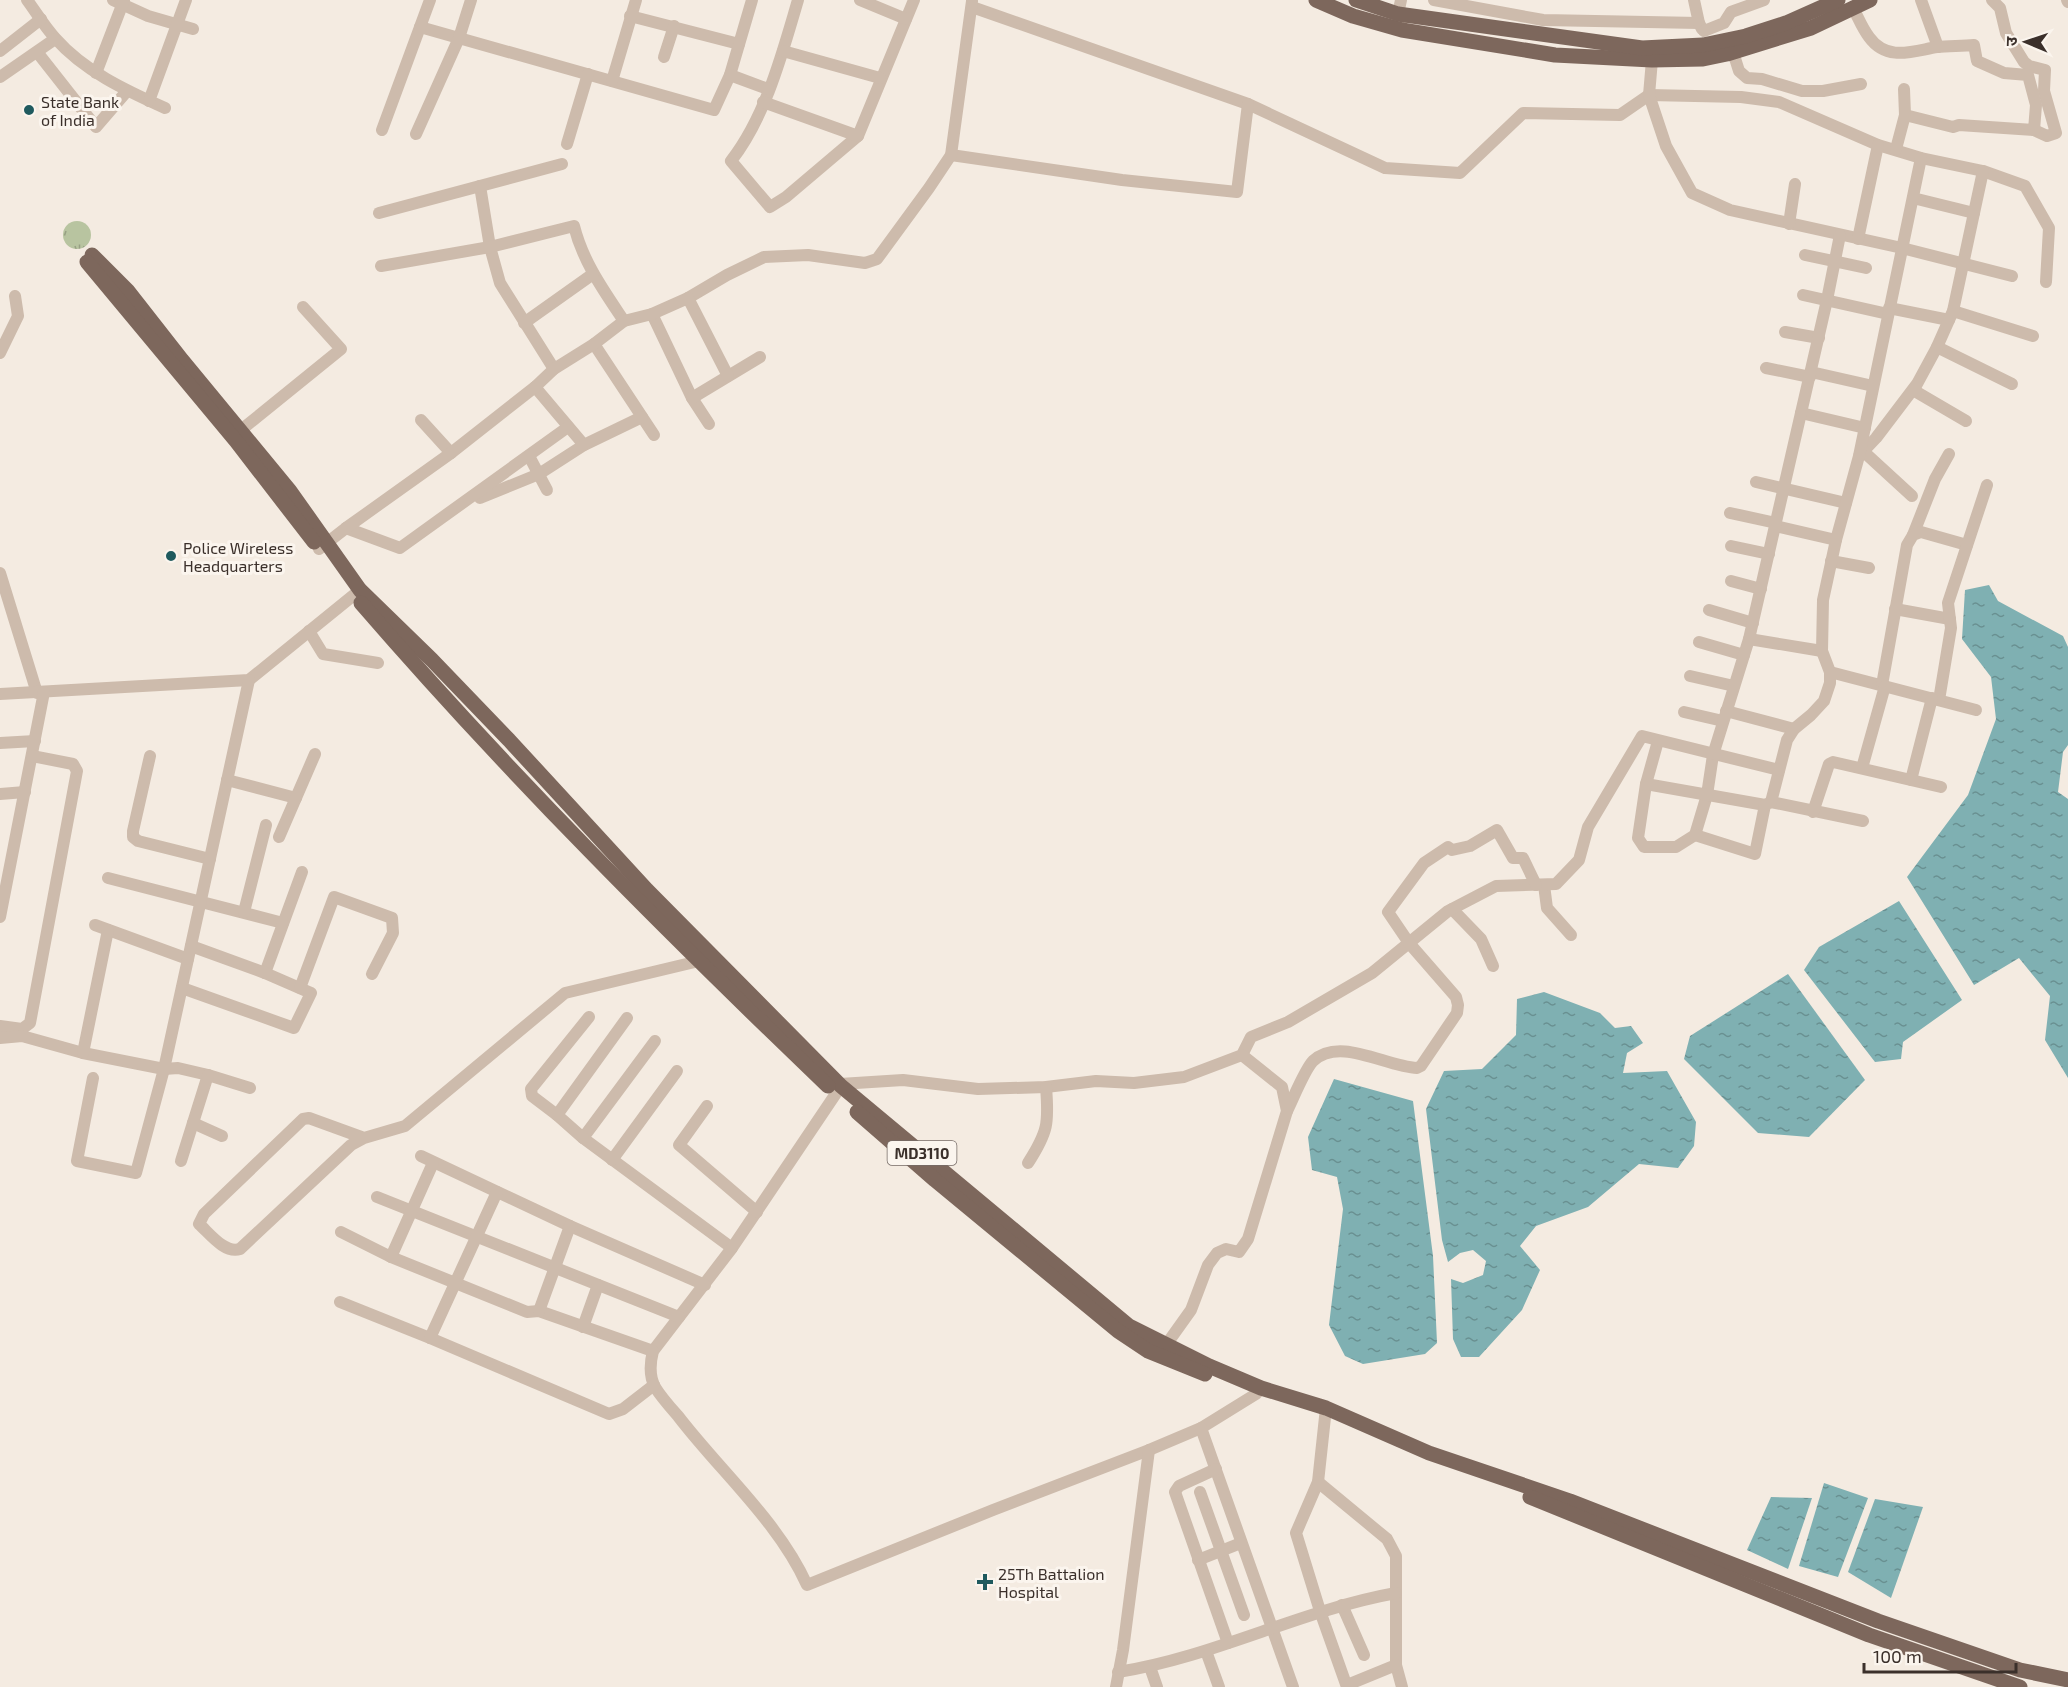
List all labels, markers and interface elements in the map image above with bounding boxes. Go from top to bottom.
north arrow [1996,12,2056,72]
text: उ [2001,36,2020,46]
place label: State Bank of India [41,92,119,129]
marker: State Bank of India [22,103,36,117]
place label: Police Wireless Headquarters [183,538,293,575]
marker: Police Wireless Headquarters [164,549,178,563]
road number: MD3110 [888,1141,956,1165]
place label: 25Th Battalion Hospital [998,1564,1105,1601]
marker: 25Th Battalion Hospital [976,1573,994,1591]
scale bar [1864,1636,2016,1674]
text: 100 m [1873,1645,1922,1667]

